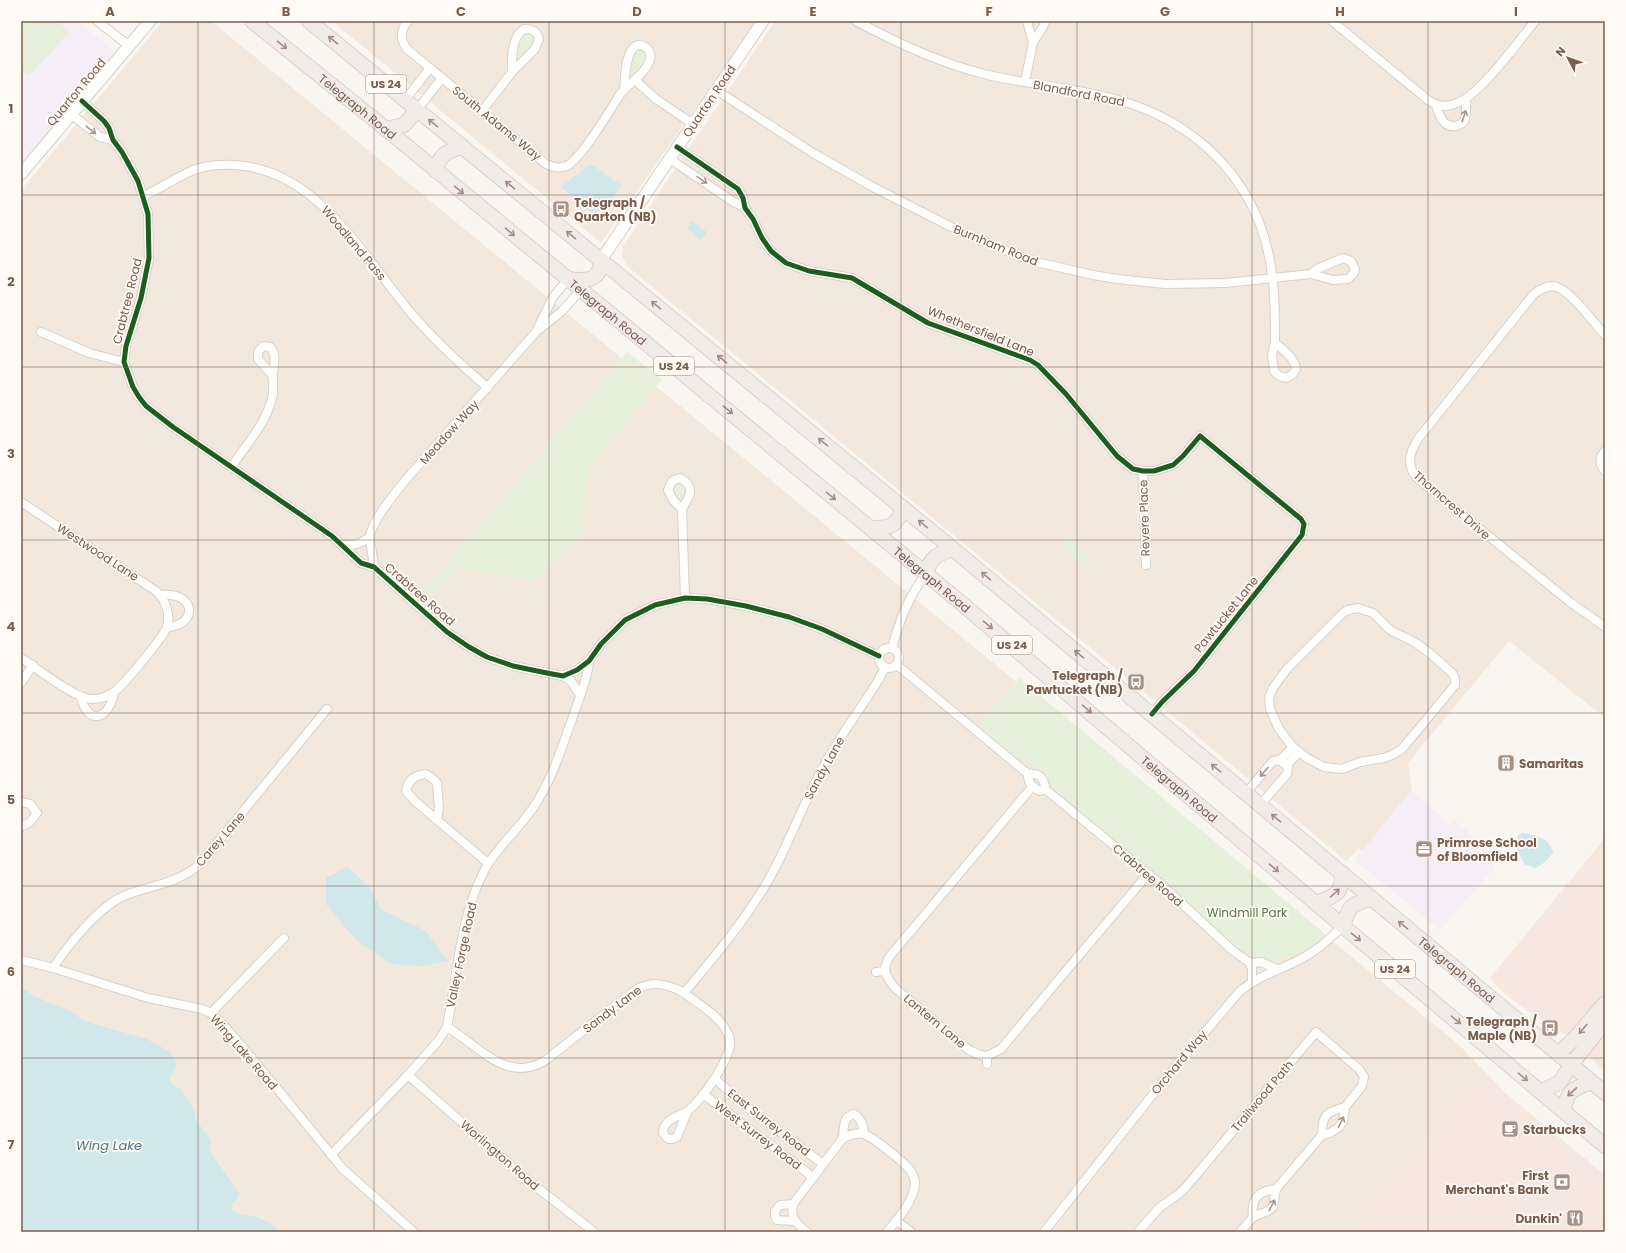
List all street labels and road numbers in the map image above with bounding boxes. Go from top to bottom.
street label: Quarton Road [43,54,109,130]
street label: Quarton Road [679,61,739,141]
street label: Telegraph Road [315,70,400,143]
road number: US 24 [366,75,406,93]
street label: Blandford Road [1032,76,1126,110]
street label: South Adams Way [449,82,545,164]
street label: Woodland Pass [318,202,390,284]
street label: Burnham Road [951,220,1041,270]
street label: Crabtree Road [108,256,146,346]
street label: Telegraph Road [566,275,650,349]
street label: Whethersfield Lane [925,302,1037,360]
road number: US 24 [654,357,694,375]
street label: Meadow Way [415,396,483,468]
street label: Thorncrest Drive [1410,467,1494,543]
street label: Revere Place [1134,479,1154,557]
street label: Westwood Lane [54,519,142,585]
street label: Telegraph Road [890,542,974,616]
street label: Crabtree Road [381,559,459,629]
street label: Pawtucket Lane [1190,572,1262,656]
road number: US 24 [992,636,1032,654]
street label: Sandy Lane [800,734,848,802]
street label: Telegraph Road [1137,752,1221,826]
street label: Carey Lane [191,808,249,870]
street label: Crabtree Road [1109,840,1187,910]
street label: Valley Forge Road [441,901,481,1009]
street label: Telegraph Road [1415,932,1499,1006]
road number: US 24 [1375,960,1415,978]
street label: Sandy Lane [579,981,645,1037]
street label: Lantern Lane [900,990,970,1052]
street label: Wing Lake Road [206,1011,282,1093]
street label: Orchard Way [1147,1026,1211,1098]
street label: Trailwood Path [1227,1057,1297,1135]
street label: East Surrey Road [724,1084,814,1160]
street label: West Surrey Road [711,1097,805,1173]
street label: Worlington Road [457,1116,543,1194]

